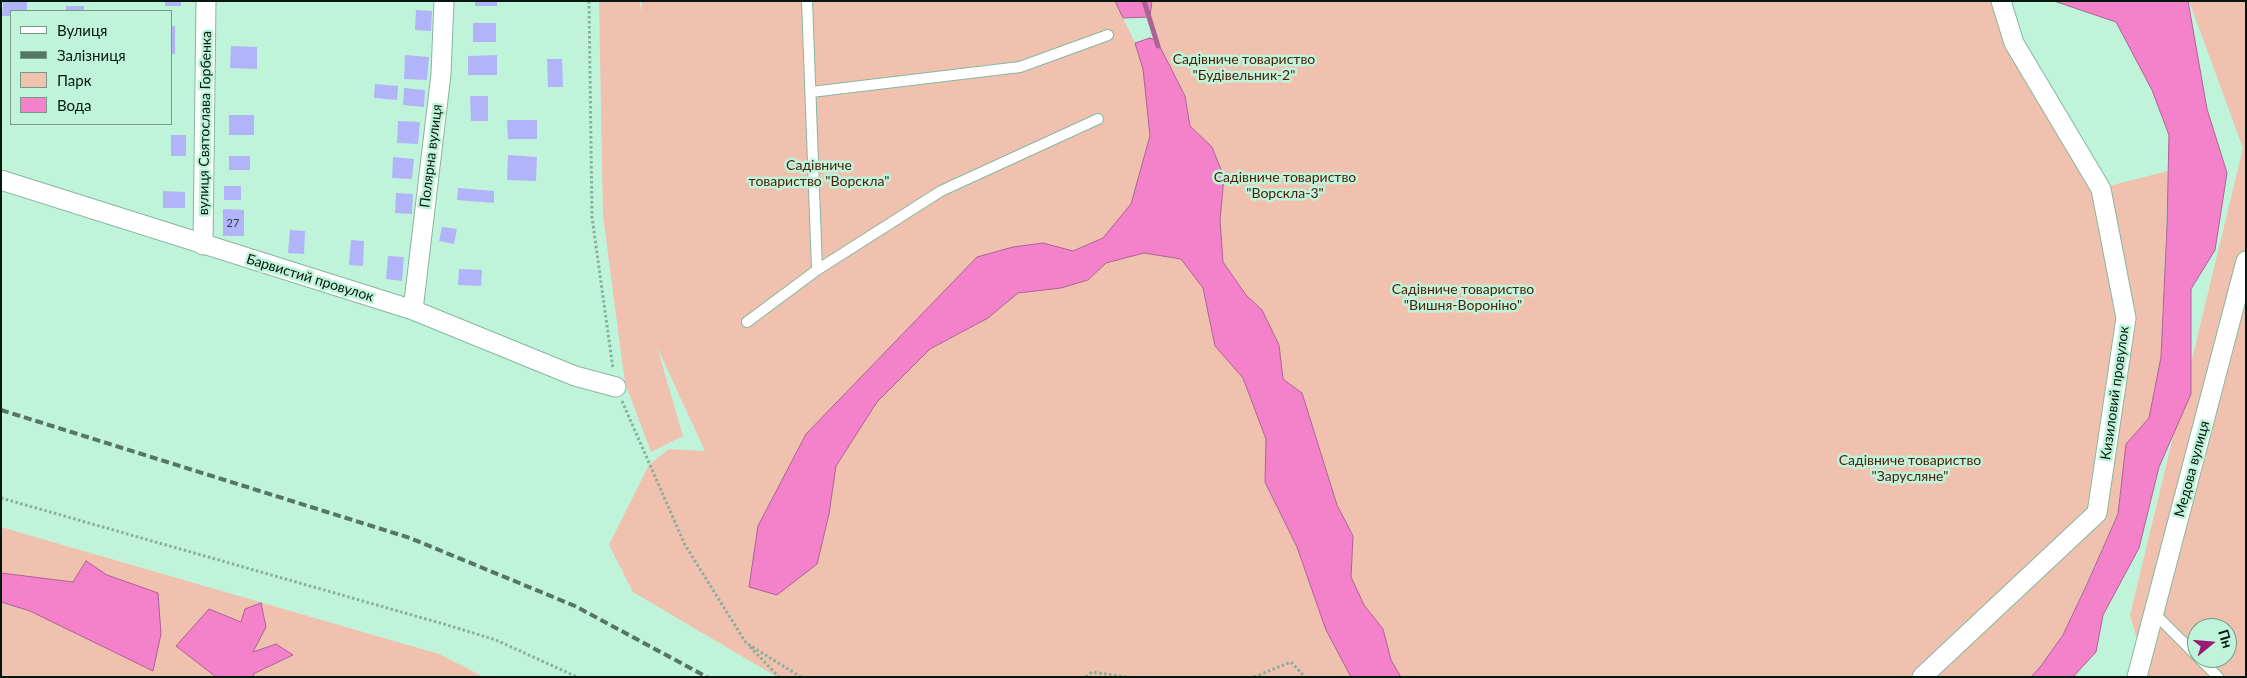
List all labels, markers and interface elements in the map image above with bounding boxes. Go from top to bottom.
legend [10,10,172,125]
text: Вулиця [57,21,107,39]
street label: вулиця Святослава Горбенка [195,31,215,215]
text: Залізниця [57,46,126,64]
park label: Садівниче товариство "Будівельник-2" [1173,51,1315,84]
text: Парк [57,71,91,89]
text: Вода [57,96,92,114]
street label: Полярна вулиця [416,103,446,209]
park label: Садівниче товариство "Ворскла" [749,157,889,190]
park label: Садівниче товариство "Ворскла-3" [1214,169,1356,202]
house number: 27 [227,216,239,230]
street label: Барвистий провулок [244,251,376,305]
park label: Садівниче товариство "Вишня-Вороніно" [1392,281,1534,314]
street label: Кизиловий провулок [2097,325,2133,461]
street label: Медова вулиця [2171,419,2213,519]
park label: Садівниче товариство "Зарусляне" [1839,452,1981,484]
north arrow [2187,618,2237,668]
text: Пн [2215,628,2237,650]

